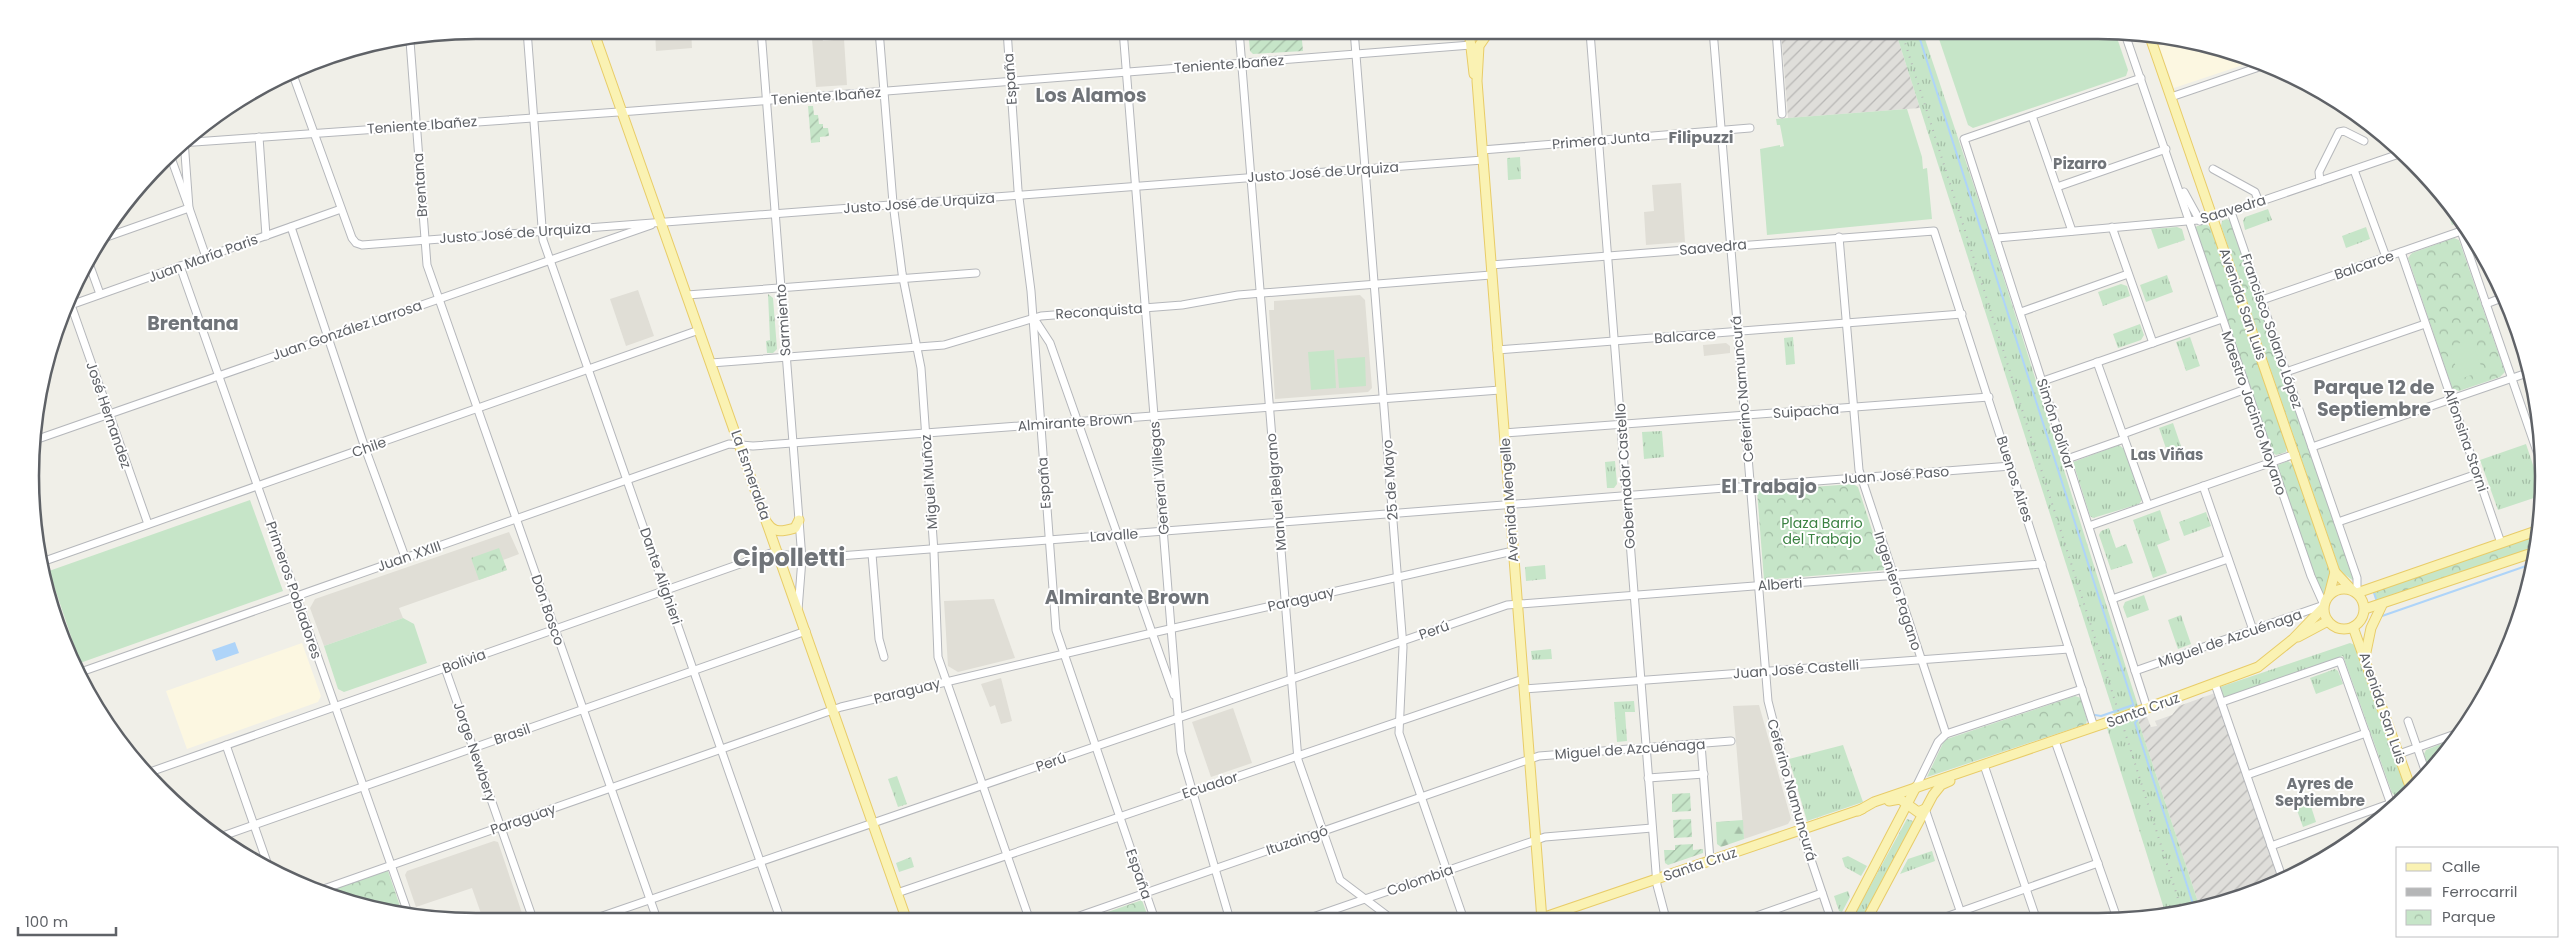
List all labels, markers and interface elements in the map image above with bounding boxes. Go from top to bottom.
street label: Teniente Ibañez [1173,50,1285,78]
street label: España [998,52,1022,106]
street label: Teniente Ibañez [770,82,882,110]
district label: Los Alamos [1035,82,1147,109]
street label: Teniente Ibañez [366,111,478,139]
street label: Primera Junta [1551,126,1651,154]
district label: Filipuzzi [1668,126,1734,149]
street label: Brentana [408,152,432,218]
district label: Pizarro [2053,153,2107,174]
street label: Justo José de Urquiza [1247,157,1399,187]
street label: Justo José de Urquiza [843,188,995,218]
street label: Saavedra [2198,190,2268,228]
street label: Justo José de Urquiza [439,218,591,248]
street label: Juan María Paris [145,229,261,287]
street label: Saavedra [1678,234,1748,260]
street label: Avenida San Luis [2214,245,2272,363]
street label: Balcarce [2331,245,2397,285]
street label: Francisco Solano López [2236,251,2308,411]
street label: Sarmiento [770,283,796,357]
street label: Juan González Larrosa [269,295,425,365]
street label: Reconquista [1055,298,1143,324]
district label: Brentana [147,310,239,337]
street label: Ceferino Namuncurá [1726,315,1758,463]
street label: Balcarce [1653,324,1717,348]
street label: Maestro Jacinto Moyano [2216,328,2292,498]
street label: José Hernandez [81,359,137,471]
district label: Parque 12 de Septiembre [2314,374,2435,423]
street label: Simón Bolívar [2032,376,2080,472]
street label: Alfonsina Storni [2439,386,2493,494]
street label: Suipacha [1772,399,1840,423]
street label: Gobernador Castello [1610,402,1640,550]
street label: Almirante Brown [1017,408,1133,436]
street label: General Villegas [1144,420,1174,536]
street label: La Esmeralda [726,427,776,523]
street label: Chile [349,432,389,462]
street label: Manuel Belgrano [1261,432,1291,552]
street label: Buenos Aires [1992,433,2038,525]
street label: Miguel Muñoz [916,434,942,530]
street label: Avenida Mengelle [1495,437,1523,563]
street label: 25 de Mayo [1377,439,1403,521]
district label: Las Viñas [2131,444,2203,465]
street label: España [1032,456,1056,510]
street label: Juan José Paso [1840,461,1950,489]
district label: El Trabajo [1721,473,1817,500]
park label: Plaza Barrio del Trabajo [1781,513,1863,549]
street label: Primeros Pobladores [261,519,327,661]
street label: Lavalle [1089,523,1139,547]
street label: Dante Alighieri [635,525,687,627]
street label: Ingeniero Pagano [1869,529,1927,653]
street label: Juan XXIII [374,536,444,576]
district label: Cipolletti [733,541,845,574]
street label: Don Bosco [527,572,569,648]
street label: Alberti [1757,572,1803,596]
street label: Paraguay [1266,582,1337,616]
district label: Almirante Brown [1045,584,1209,611]
street label: Miguel de Azcuénaga [2155,604,2305,672]
street label: Perú [1416,616,1452,644]
street label: Bolivia [439,644,489,678]
street label: Avenida San Luis [2354,649,2412,767]
street label: Juan José Castelli [1732,655,1860,683]
street label: Paraguay [872,673,943,709]
street label: Santa Cruz [2104,688,2182,732]
street label: Jorge Newbery [448,699,502,805]
street label: Ceferino Namuncurá [1762,717,1822,863]
street label: Brasil [491,718,533,750]
street label: Miguel de Azcuénaga [1554,734,1706,764]
street label: Perú [1033,748,1069,776]
street label: Ecuador [1179,767,1241,803]
district label: Ayres de Septiembre [2275,773,2365,811]
street label: Paraguay [488,798,559,840]
street label: Ituzaingó [1263,820,1331,860]
street label: Santa Cruz [1661,842,1739,886]
street label: España [1121,846,1157,902]
legend [2396,847,2559,937]
text: Calle [2442,856,2480,877]
street label: Colombia [1384,859,1456,901]
text: Ferrocarril [2442,881,2517,902]
scale bar [18,904,115,936]
text: Parque [2442,906,2495,927]
text: 100 m [25,911,68,932]

